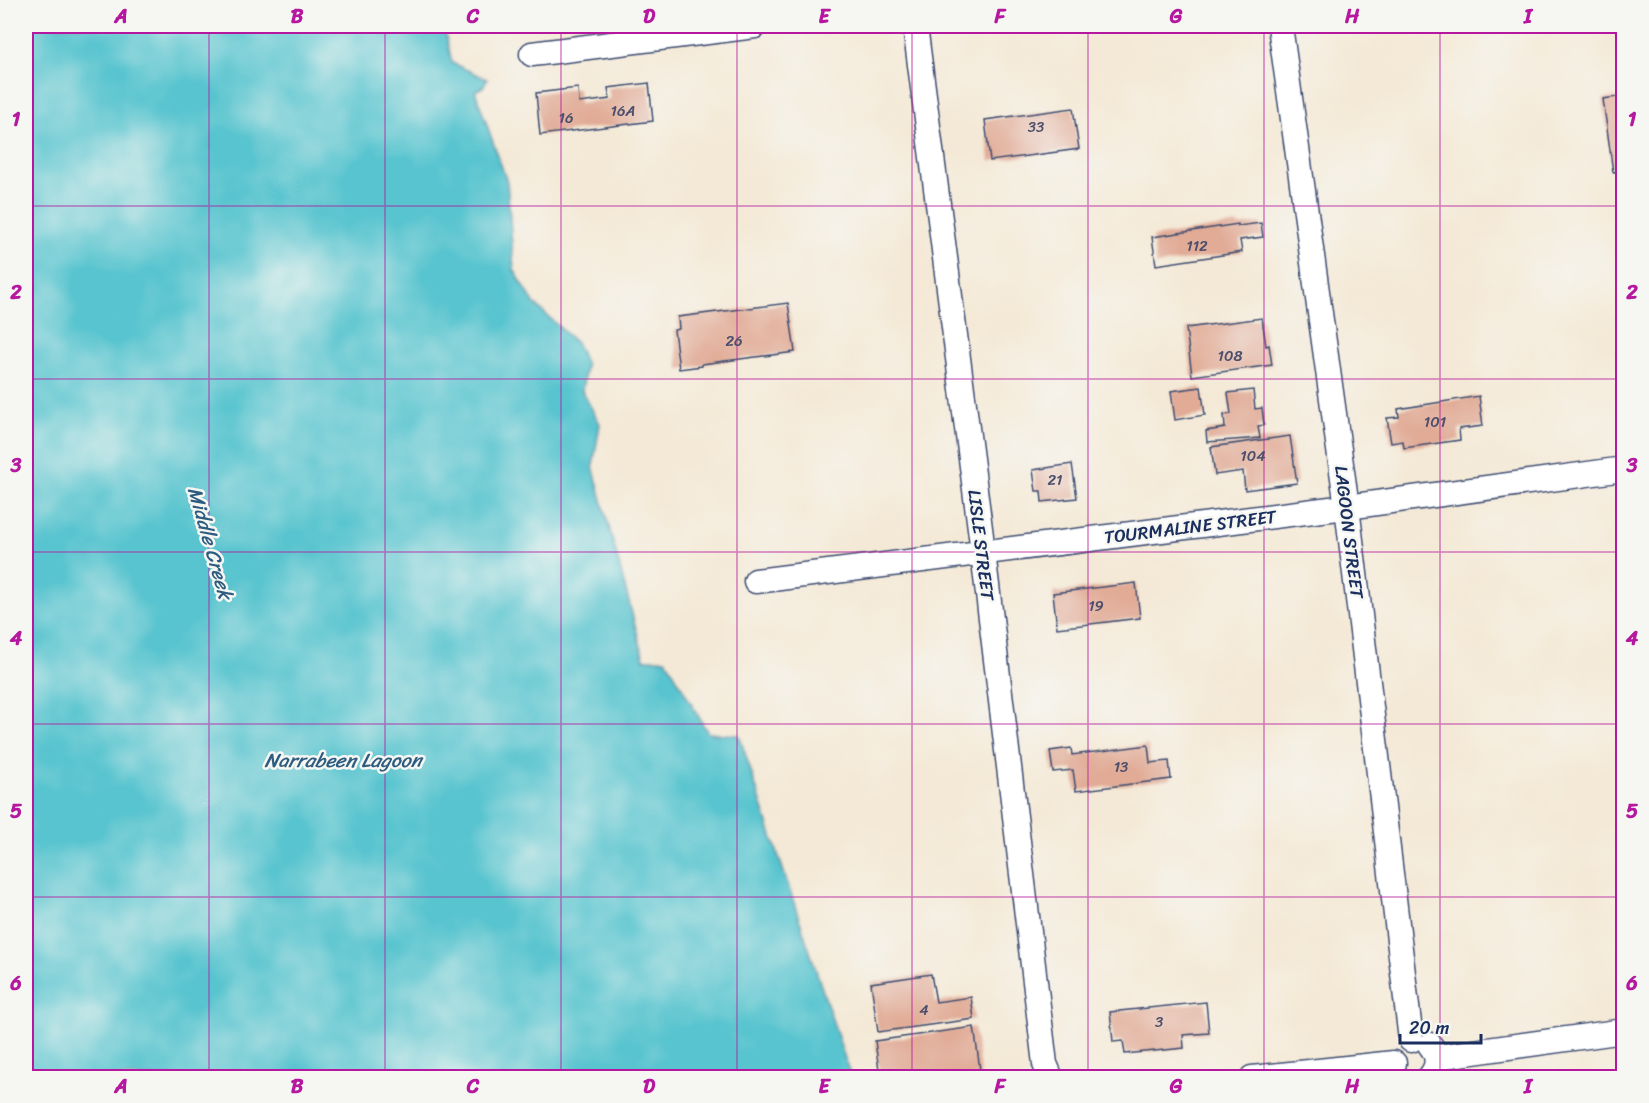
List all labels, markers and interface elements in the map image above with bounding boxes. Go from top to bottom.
text: A [113,0,128,34]
text: B [291,0,304,34]
text: C [466,0,480,34]
text: D [643,0,656,34]
text: E [818,0,831,34]
text: F [994,0,1007,34]
text: G [1169,0,1183,34]
text: H [1344,0,1360,34]
text: I [1523,0,1534,34]
house number: 16A [611,98,635,124]
text: 1 [12,102,21,137]
text: 1 [1628,102,1637,137]
house number: 16 [559,105,573,131]
house number: 33 [1028,114,1044,140]
house number: 112 [1186,233,1208,259]
text: 2 [9,275,22,310]
text: 2 [1625,275,1638,310]
house number: 26 [725,328,743,354]
house number: 108 [1218,343,1242,369]
house number: 101 [1424,409,1446,435]
house number: 104 [1240,443,1266,469]
text: 3 [10,448,22,483]
text: 3 [1626,448,1638,483]
street label: LAGOON STREET [1325,464,1373,601]
house number: 21 [1047,467,1063,493]
water label: Middle Creek [177,483,243,606]
street label: LISLE STREET [958,488,1004,603]
street label: TOURMALINE STREET [1102,500,1279,553]
house number: 19 [1088,593,1104,619]
text: 4 [9,621,23,656]
text: 4 [1625,621,1639,656]
water label: Narrabeen Lagoon [264,743,424,778]
house number: 13 [1114,754,1128,780]
text: 5 [10,794,22,829]
text: 5 [1626,794,1638,829]
text: 6 [9,966,22,1001]
text: 6 [1625,966,1638,1001]
house number: 4 [919,997,929,1023]
scale bar [1400,1007,1481,1045]
house number: 3 [1155,1009,1163,1035]
text: 20 m [1409,1012,1449,1044]
text: A [113,1069,128,1103]
text: B [291,1069,304,1103]
text: C [466,1069,480,1103]
text: D [643,1069,656,1103]
text: E [818,1069,831,1103]
text: F [994,1069,1007,1103]
text: G [1169,1069,1183,1103]
text: H [1344,1069,1360,1103]
text: I [1523,1069,1534,1103]

